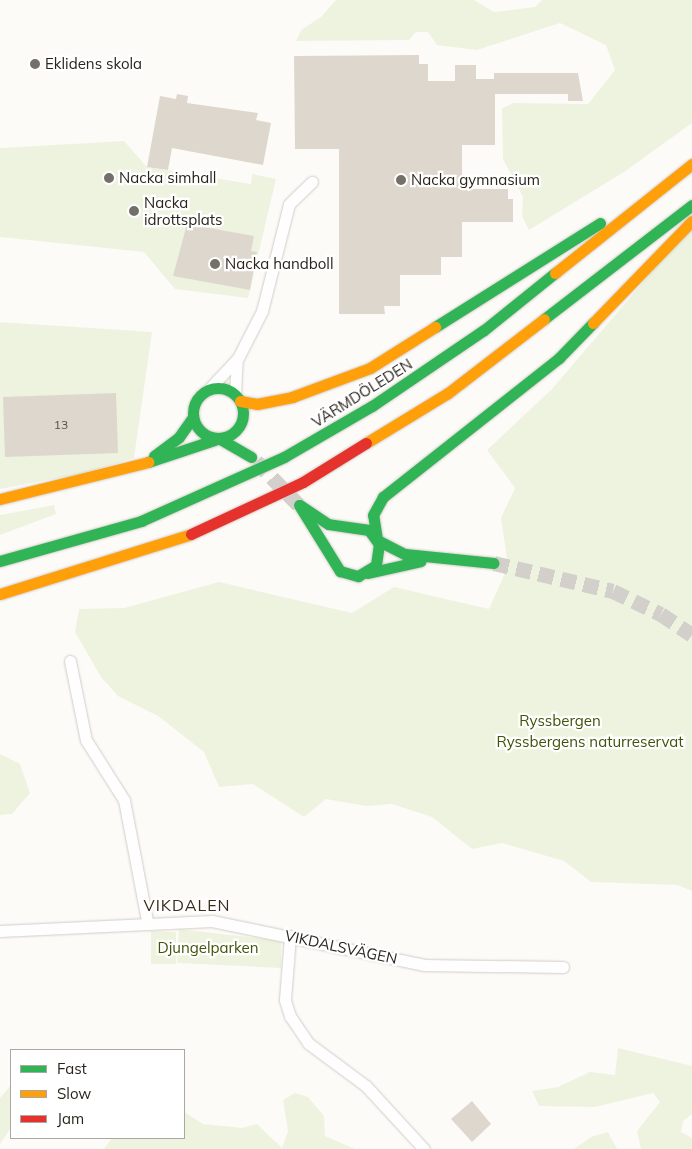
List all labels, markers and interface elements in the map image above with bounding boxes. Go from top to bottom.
place label: Eklidens skola [45,55,142,73]
marker: Eklidens skola [29,58,41,70]
place label: Nacka simhall [119,169,216,187]
place label: Nacka gymnasium [411,171,540,189]
marker: Nacka simhall [103,172,115,184]
marker: Nacka gymnasium [395,174,407,186]
place label: Nacka idrottsplats [144,193,222,228]
marker: Nacka idrottsplats [128,205,140,217]
place label: Nacka handboll [225,255,333,273]
marker: Nacka handboll [209,258,221,270]
street label: VÄRMDÖLEDEN [308,355,416,431]
house number: 13 [54,418,68,432]
park label: Ryssbergen [519,712,601,730]
park label: Ryssbergens naturreservat [496,733,684,751]
district label: VIKDALEN [142,895,232,915]
street label: VIKDALSVÄGEN [283,926,399,968]
park label: Djungelparken [158,939,258,957]
legend [10,1049,185,1139]
text: Fast [57,1059,87,1078]
text: Slow [57,1084,91,1103]
text: Jam [57,1109,84,1128]

